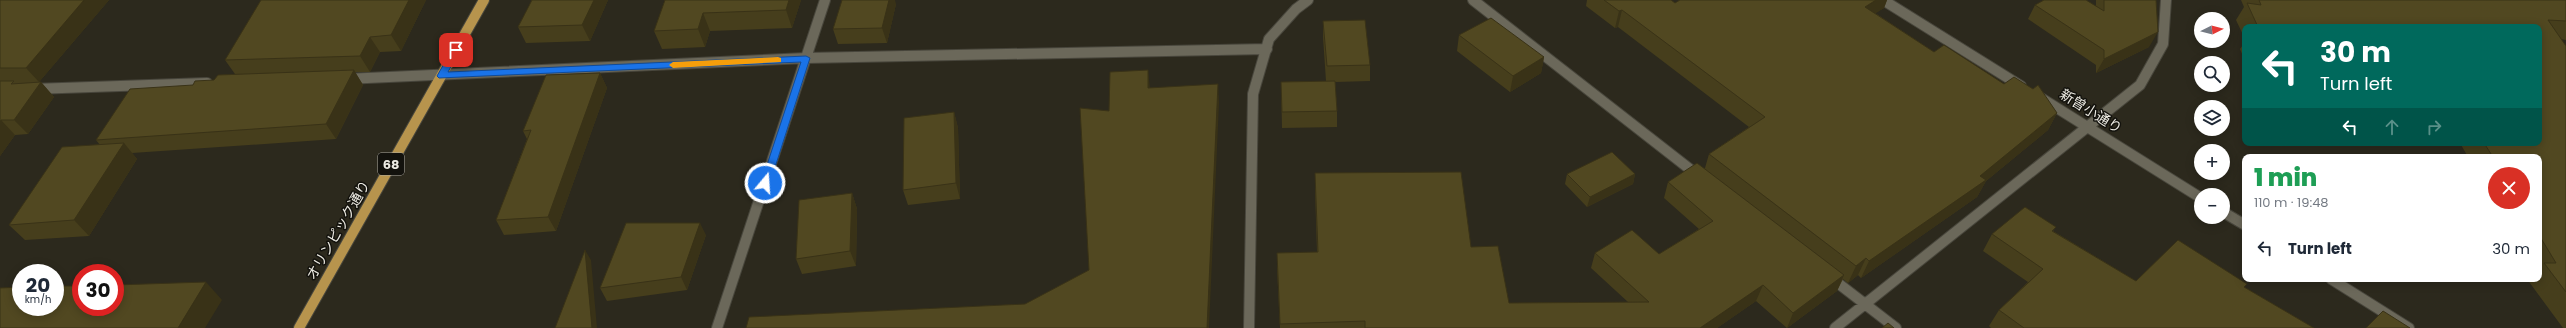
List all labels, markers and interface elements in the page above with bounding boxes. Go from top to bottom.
north arrow [2194,12,2230,48]
map controls [2194,12,2230,224]
pin [439,33,473,67]
text: 30 m [2320,33,2391,72]
icon: arrive [445,39,467,61]
icon: left [2254,40,2306,92]
button: search [2194,56,2230,92]
text: Turn left [2320,71,2392,96]
street label: 新曽小通り [2056,84,2126,138]
button: layers [2194,100,2230,136]
icon: left [2339,116,2361,138]
icon: ahead [2381,116,2403,138]
icon: right [2423,116,2445,138]
button: + [2194,144,2230,180]
road number: 68 [378,153,404,175]
text: 1 min [2254,161,2317,194]
position arrow [744,162,786,204]
button: close [2488,167,2530,209]
street label: オリンピック通り [301,177,375,283]
button: − [2194,188,2230,224]
text: 110 m · 19:48 [2254,193,2329,212]
icon: left [2254,237,2276,259]
text: Turn left [2288,238,2352,259]
text: 30 m [2492,238,2530,259]
speed limit sign: 30 [72,264,124,316]
text: 20 [26,271,50,299]
text: km/h [25,292,51,307]

